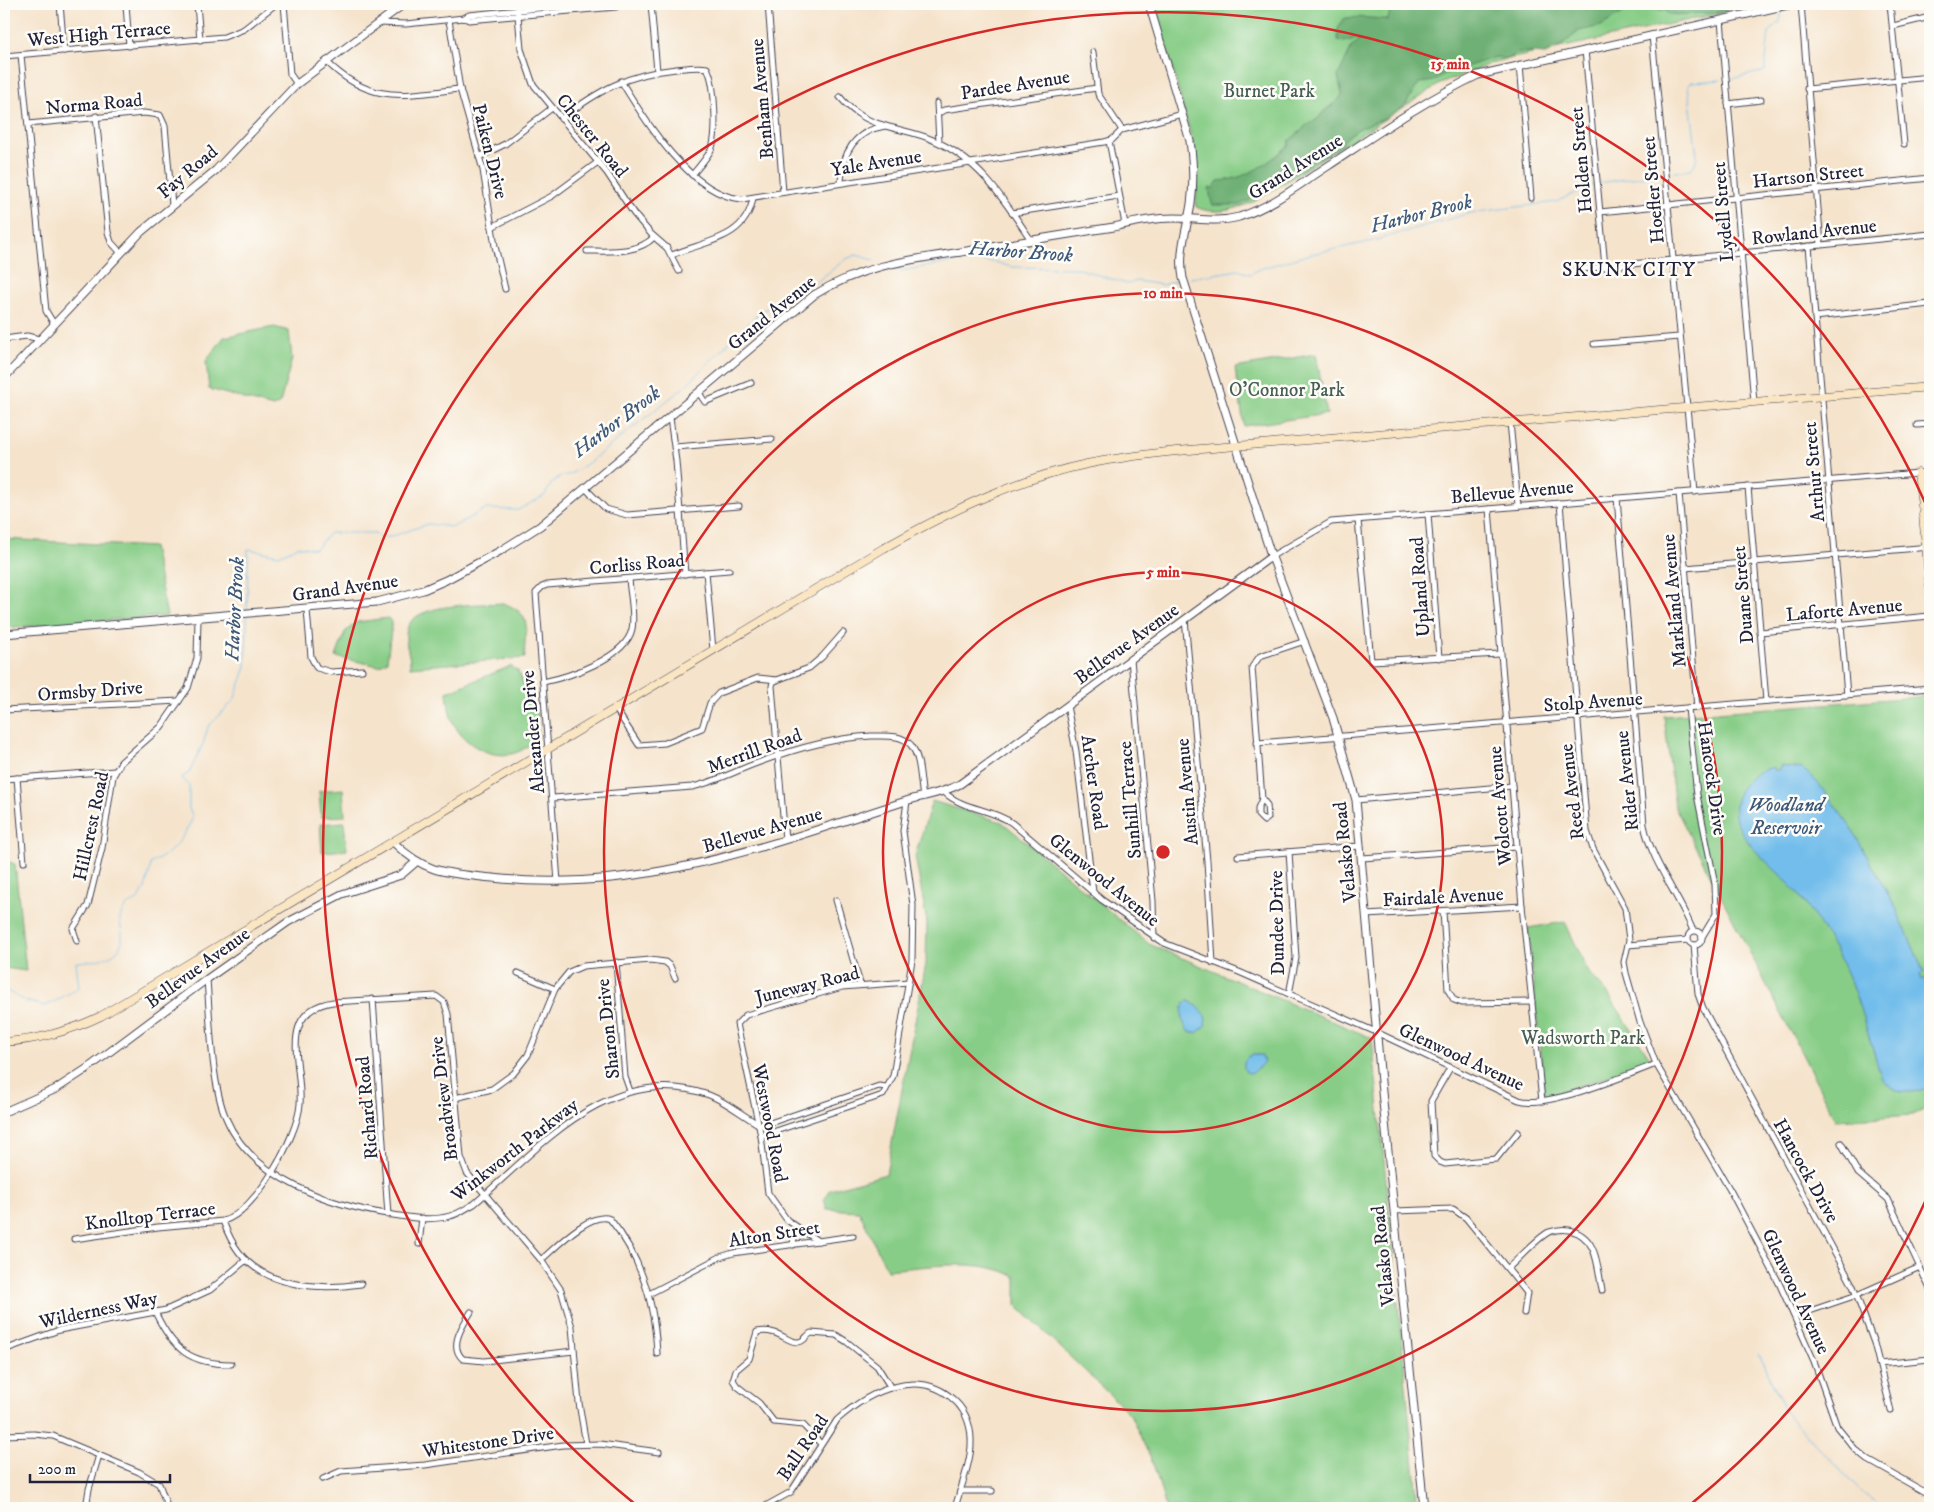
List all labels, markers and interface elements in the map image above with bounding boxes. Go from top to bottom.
street label: West High Terrace [26,17,172,52]
street label: Benham Avenue [746,37,779,160]
text: 15 min [1430,55,1470,74]
street label: Pardee Avenue [959,65,1072,105]
park label: Burnet Park [1223,80,1315,103]
street label: Norma Road [45,89,144,120]
street label: Chester Road [551,89,633,183]
street label: Paiken Drive [467,101,513,202]
street label: Holden Street [1565,106,1598,214]
street label: Grand Avenue [1244,129,1347,205]
street label: Hoefler Street [1637,135,1670,244]
street label: Fay Road [153,140,223,204]
street label: Yale Avenue [829,145,923,182]
street label: Hartson Street [1751,159,1865,194]
street label: Lydell Street [1708,161,1739,263]
water label: Harbor Brook [1367,190,1475,239]
street label: Rowland Avenue [1751,214,1878,250]
water label: Harbor Brook [967,236,1074,269]
district label: SKUNK CITY [1562,258,1696,283]
street label: Grand Avenue [723,271,821,356]
text: 10 min [1143,284,1183,303]
park label: O'Connor Park [1229,379,1345,402]
water label: Harbor Brook [567,381,666,464]
street label: Arthur Street [1799,421,1830,523]
street label: Bellevue Avenue [1450,476,1575,509]
street label: Markland Avenue [1657,533,1692,669]
street label: Upland Road [1405,536,1435,638]
street label: Duane Street [1728,545,1759,645]
street label: Corliss Road [589,549,686,580]
water label: Harbor Brook [220,556,251,663]
text: 5 min [1145,563,1180,582]
street label: Grand Avenue [291,570,400,607]
street label: Laforte Avenue [1785,594,1903,627]
street label: Bellevue Avenue [1070,599,1184,690]
street label: Alexander Drive [517,669,550,794]
street label: Ormsby Drive [37,676,144,707]
street label: Stolp Avenue [1543,688,1644,717]
street label: Hancock Drive [1692,720,1731,837]
street label: Merrill Road [704,724,805,779]
street label: Rider Avenue [1611,729,1644,832]
street label: Archer Road [1075,733,1112,832]
street label: Austin Avenue [1171,737,1204,846]
street label: Sunhill Terrace [1114,740,1147,860]
street label: Reed Avenue [1555,742,1590,841]
street label: Wolcott Avenue [1484,745,1517,868]
street label: Hillcrest Road [69,769,114,883]
water label: Woodland Reservoir [1748,793,1827,841]
street label: Velasko Road [1329,800,1362,904]
street label: Bellevue Avenue [700,802,825,858]
street label: Glenwood Avenue [1044,829,1164,932]
centre of rings [1154,843,1172,861]
street label: Dundee Drive [1265,870,1290,976]
street label: Fairdale Avenue [1382,883,1504,912]
street label: Bellevue Avenue [141,923,255,1014]
street label: Juneway Road [751,961,862,1010]
street label: Sharon Drive [592,977,625,1080]
street label: Glenwood Avenue [1395,1018,1528,1096]
park label: Wadsworth Park [1520,1027,1646,1050]
street label: Broadview Drive [425,1035,464,1162]
street label: Richard Road [351,1055,383,1161]
street label: Westwood Road [747,1061,792,1185]
street label: Winkworth Parkway [446,1093,584,1207]
street label: Hancock Drive [1768,1115,1844,1227]
street label: Knolltop Terrace [84,1197,217,1236]
street label: Velasko Road [1367,1204,1400,1308]
street label: Alton Street [727,1216,821,1253]
street label: Glenwood Avenue [1757,1225,1835,1358]
street label: Wilderness Way [36,1287,160,1334]
street label: Ball Road [773,1410,834,1485]
street label: Whitestone Drive [420,1422,556,1463]
scale bar [30,1452,170,1484]
text: 200 m [38,1460,76,1479]

